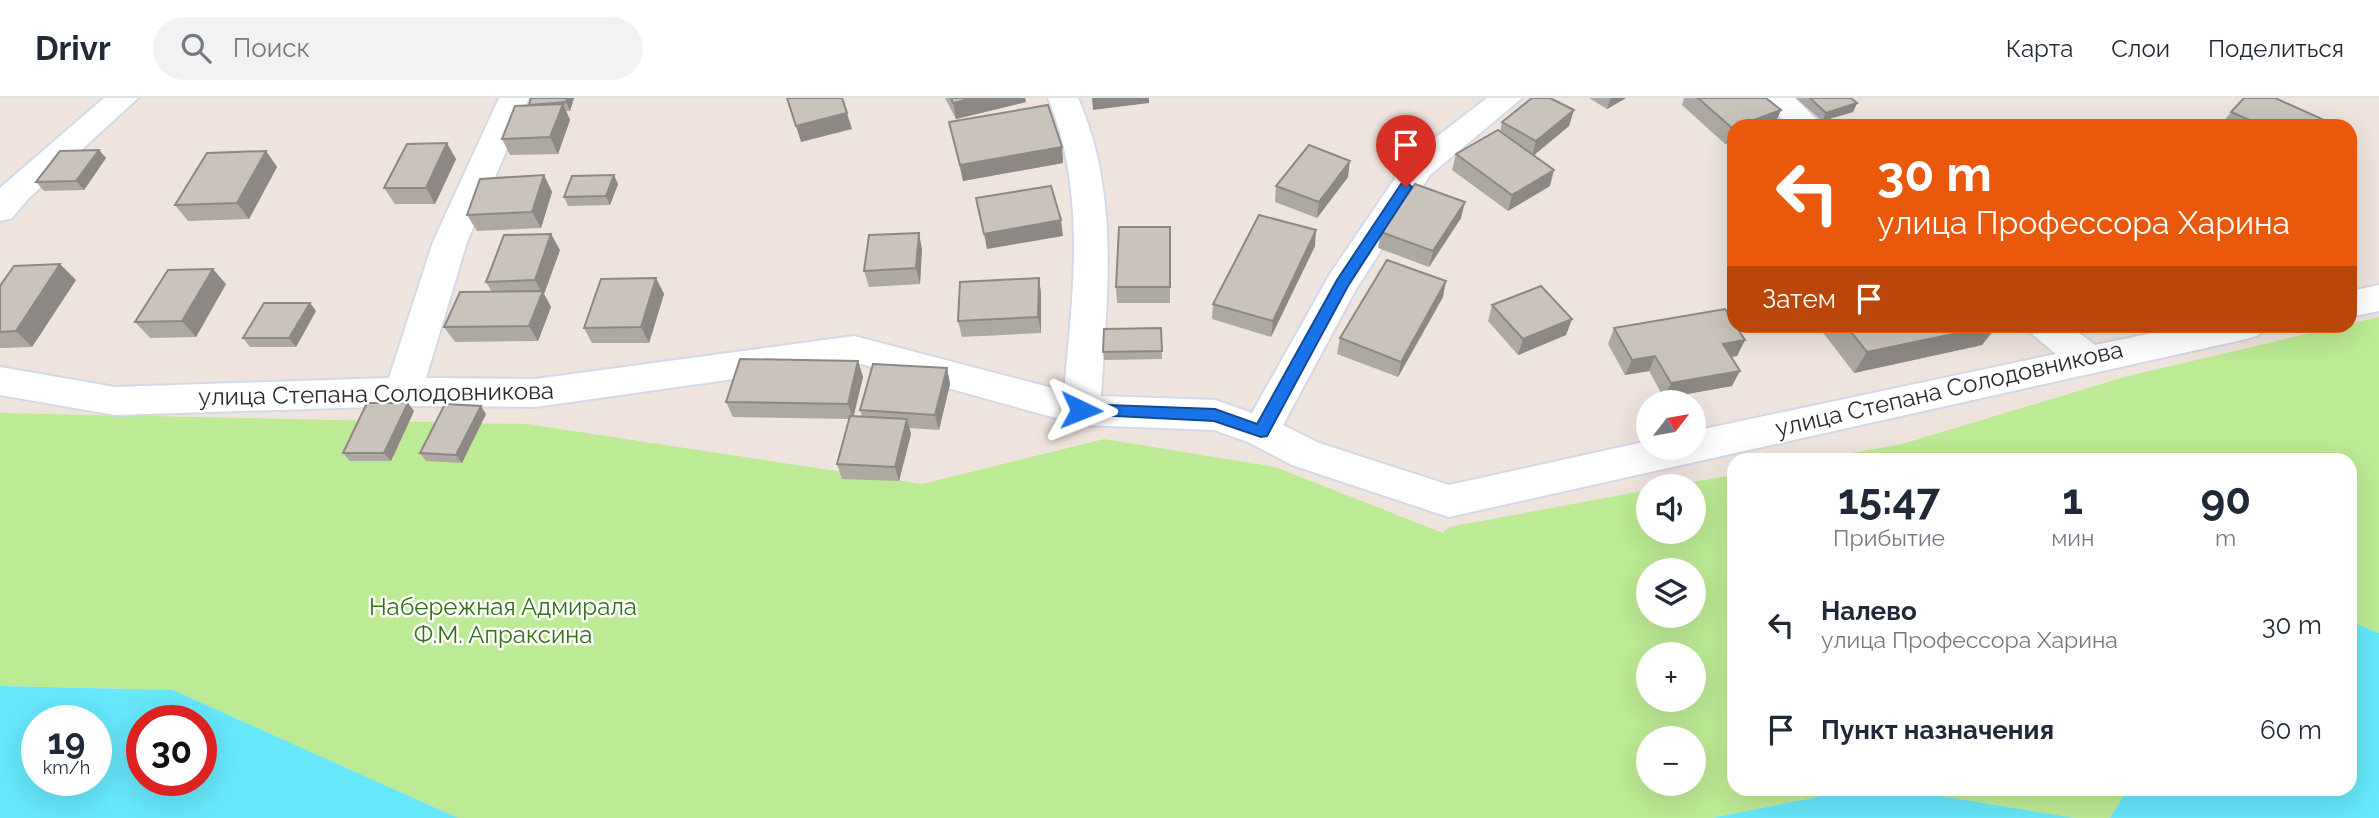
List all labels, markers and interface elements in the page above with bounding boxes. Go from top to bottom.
search box [153,17,643,80]
text: Drivr [35,29,111,68]
icon: search [177,29,215,67]
text: Поиск [233,33,310,63]
text: Карта [2006,34,2073,63]
text: Слои [2111,34,2170,63]
text: Поделиться [2208,34,2344,63]
pin [1376,115,1436,187]
icon: arrive [1387,126,1425,164]
text: 30 m [1877,145,1992,202]
icon: left [1762,147,1853,238]
text: улица Профессора Харина [1877,204,2290,241]
icon: arrive [1850,280,1888,318]
text: Затем [1762,284,1836,314]
street label: улица Степана Солодовникова [1772,334,2126,443]
position arrow [1044,373,1118,447]
street label: улица Степана Солодовникова [198,376,554,411]
north arrow [1636,390,1706,460]
map controls [1636,390,1706,796]
button: sound [1636,474,1706,544]
text: 15:47 [1838,475,1940,524]
text: 1 [2062,475,2083,524]
text: 90 [2200,475,2251,524]
text: Прибытие [1833,524,1945,551]
text: мин [2051,524,2094,551]
text: m [2215,524,2236,551]
button: layers [1636,558,1706,628]
park label: Набережная Адмирала Ф.М. Апраксина [369,592,637,649]
text: Налево [1821,596,1917,626]
icon: left [1762,606,1800,644]
text: 30 m [2262,610,2322,640]
text: улица Профессора Харина [1821,626,2118,653]
button: + [1636,642,1706,712]
speed limit sign: 30 [126,705,217,796]
icon: arrive [1762,711,1800,749]
text: Пункт назначения [1821,715,2054,745]
text: 60 m [2260,715,2322,745]
text: 19 [48,721,85,762]
button: − [1636,726,1706,796]
text: km/h [43,757,90,778]

